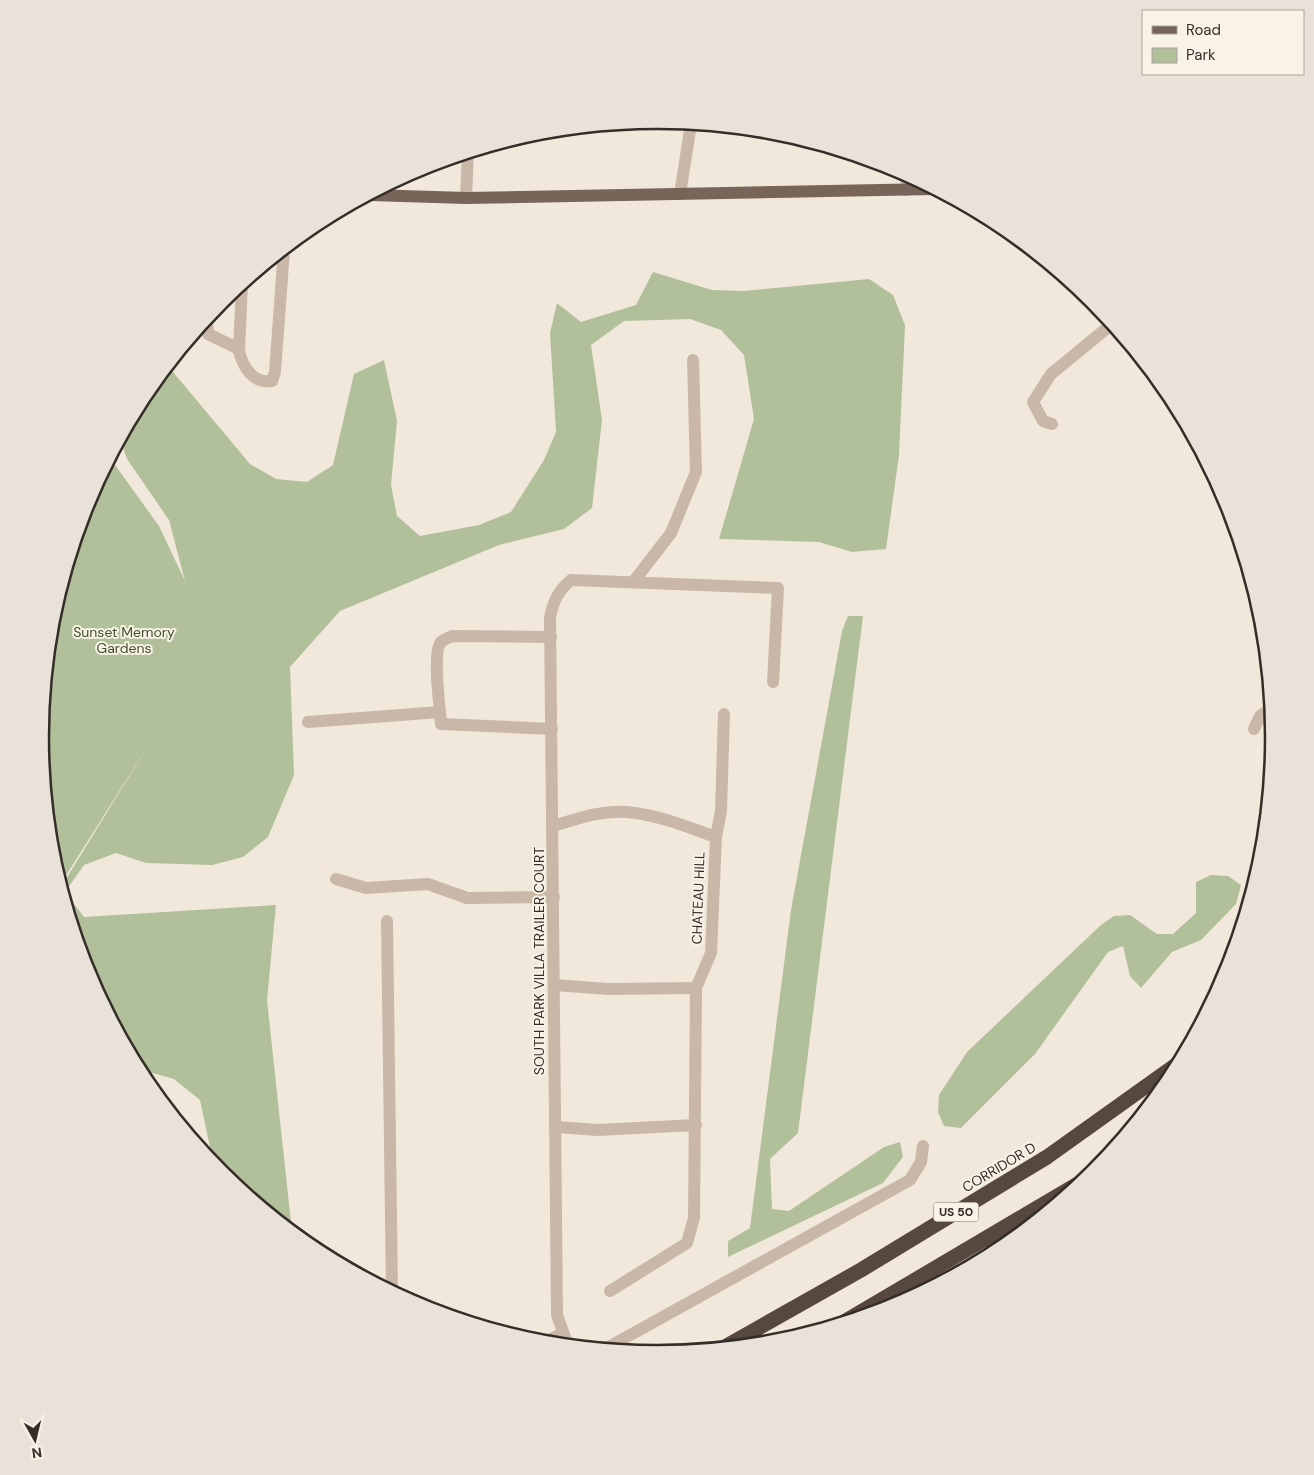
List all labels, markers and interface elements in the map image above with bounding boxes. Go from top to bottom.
legend [1142,10,1304,75]
text: Road [1186,20,1221,40]
text: Park [1186,45,1216,65]
park label: Sunset Memory Gardens [73,623,175,657]
street label: SOUTH PARK VILLA TRAILER COURT [530,847,548,1075]
street label: CHATEAU HILL [687,851,709,945]
street label: CORRIDOR D [959,1138,1039,1196]
road number: US 50 [934,1202,978,1222]
north arrow [10,1415,60,1465]
text: N [30,1443,43,1462]

